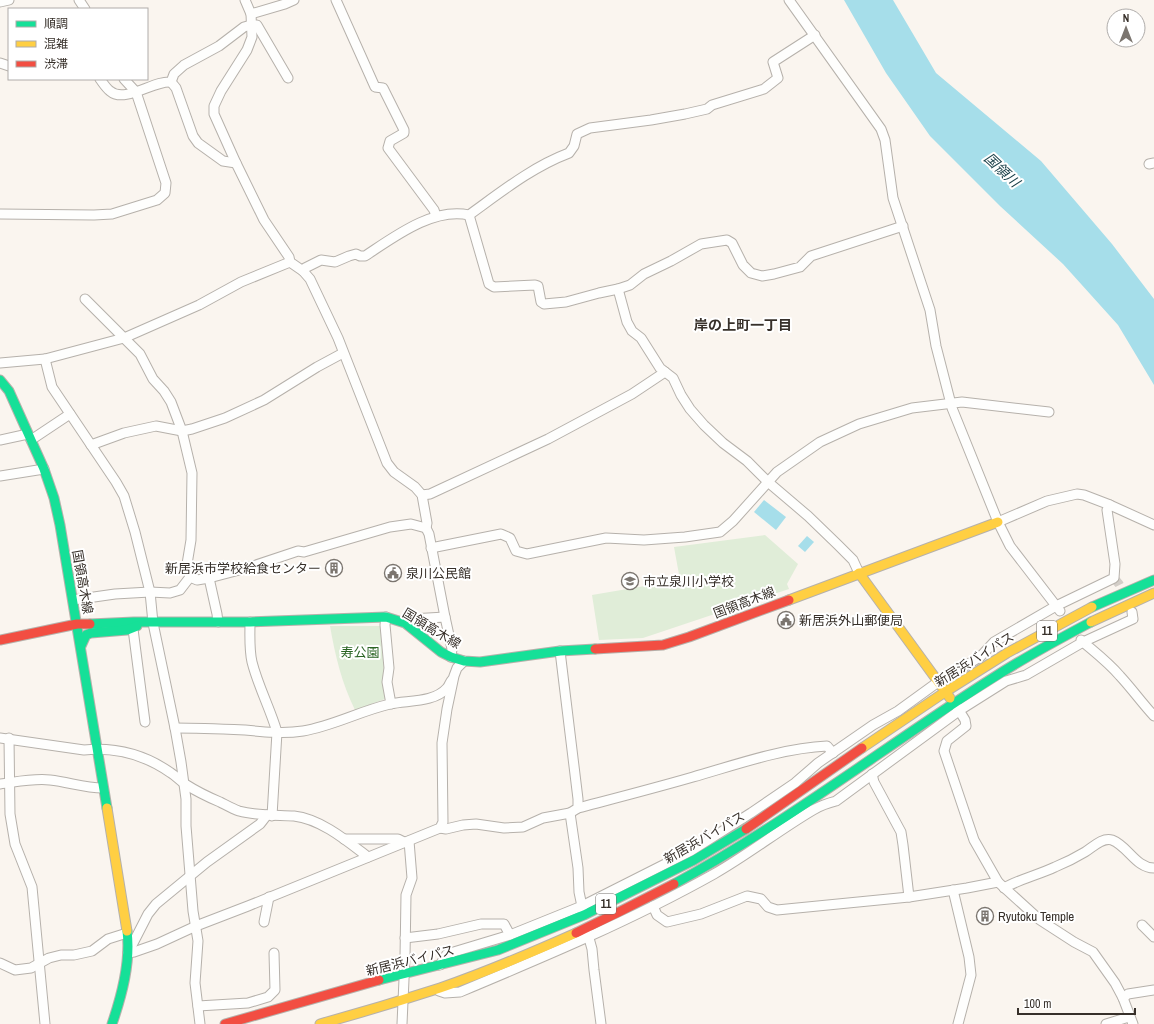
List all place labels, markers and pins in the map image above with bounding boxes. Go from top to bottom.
building icon: 新居浜市学校給食センター [324,558,344,578]
place label: 新居浜市学校給食センター [165,560,321,577]
public building icon: 泉川公民館 [383,563,403,583]
place label: 泉川公民館 [406,565,471,582]
school or university icon: 市立泉川小学校 [620,571,640,591]
place label: 市立泉川小学校 [643,573,734,590]
public building icon: 新居浜外山郵便局 [776,610,796,630]
place label: 新居浜外山郵便局 [799,612,903,629]
building icon: Ryutoku Temple [975,906,995,926]
place label: Ryutoku Temple [998,908,1074,925]

